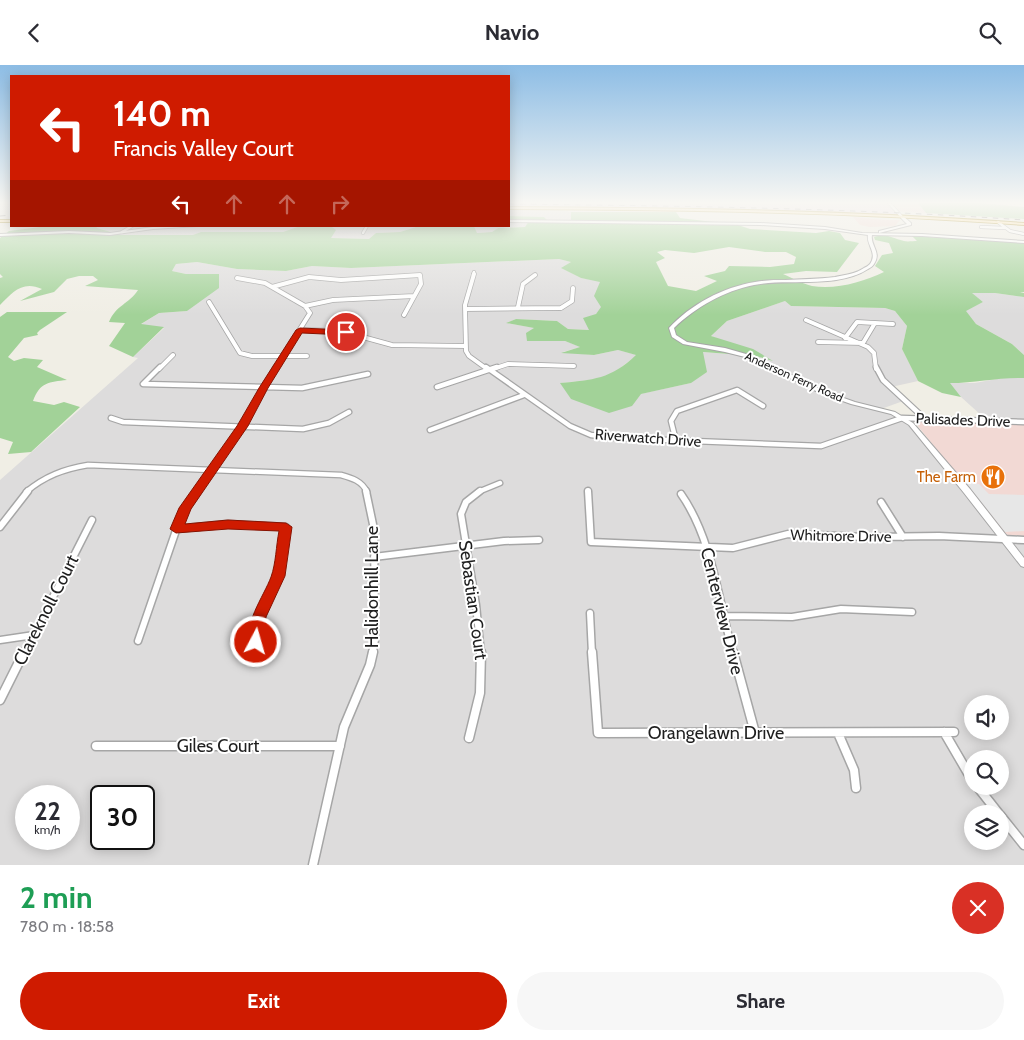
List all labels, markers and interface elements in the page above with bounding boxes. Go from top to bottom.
icon: back [20,19,48,47]
text: Navio [485,19,539,46]
icon: search [976,19,1004,47]
text: 140 m [113,92,211,135]
icon: left [30,95,95,160]
text: Francis Valley Court [113,135,294,162]
icon: left [167,190,195,218]
icon: ahead [220,190,248,218]
icon: ahead [273,190,301,218]
icon: right [326,190,354,218]
pin [325,311,367,353]
icon: arrive [332,318,360,346]
street label: Anderson Ferry Road [743,348,846,405]
street label: Palisades Drive [915,409,1011,431]
street label: Riverwatch Drive [594,425,702,451]
restaurant icon: The Farm [980,464,1006,490]
place label: The Farm [917,468,976,486]
street label: Halidonhill Lane [361,526,383,648]
street label: Whitmore Drive [790,526,892,546]
street label: Sebastian Court [454,539,492,661]
street label: Centerview Drive [696,545,748,677]
street label: Clareknoll Court [9,551,83,669]
position arrow [229,615,281,667]
map controls [964,695,1009,850]
button: sound [964,695,1009,740]
street label: Orangelawn Drive [648,722,784,744]
street label: Giles Court [177,735,259,757]
button: search [964,750,1009,795]
speed limit sign: 30 [90,785,155,850]
text: 22 [34,796,61,826]
button: layers [964,805,1009,850]
text: km/h [34,822,61,837]
text: 2 min [20,879,92,916]
button: close [952,882,1004,934]
text: 780 m · 18:58 [20,917,114,936]
button: Exit [20,972,507,1030]
button: Share [517,972,1004,1030]

